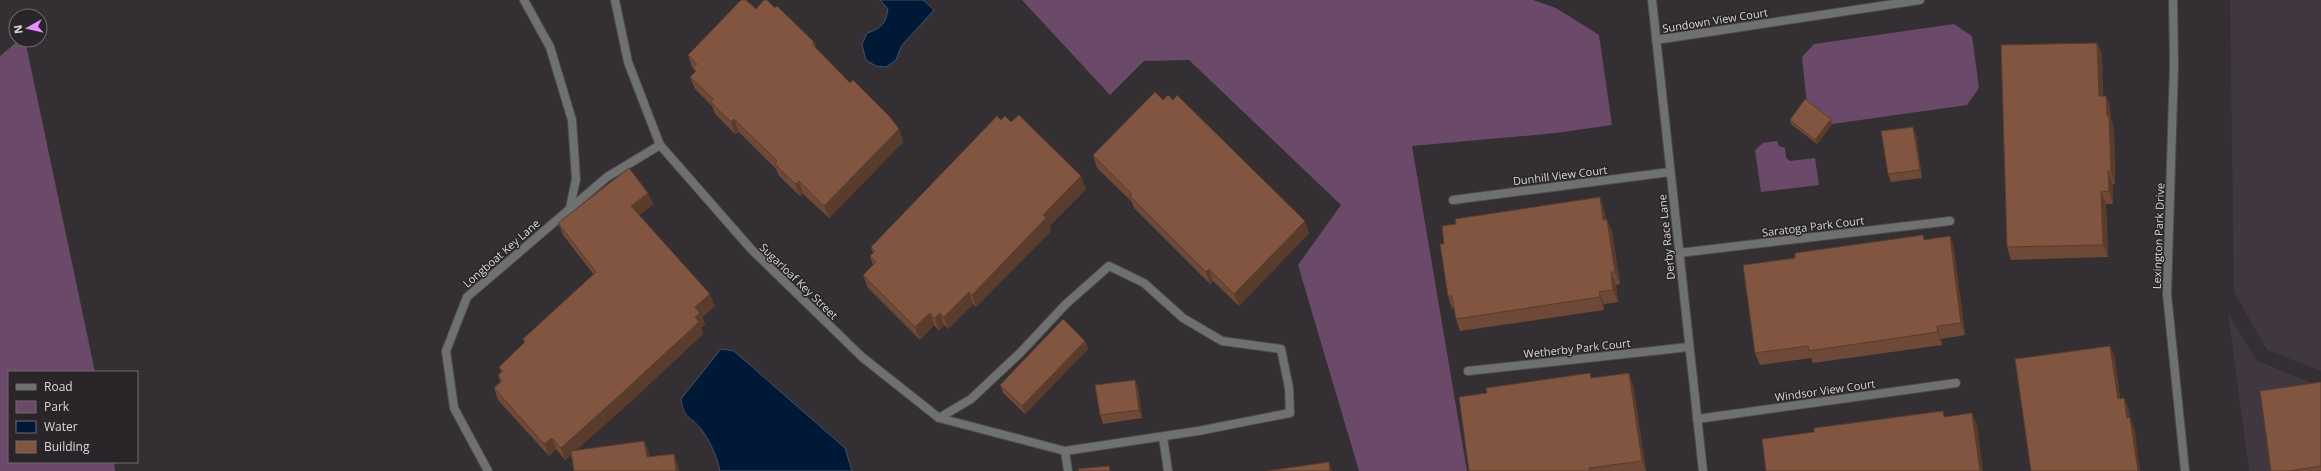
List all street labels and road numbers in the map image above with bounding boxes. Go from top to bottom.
street label: Sundown View Court [1661,4,1769,36]
street label: Dunhill View Court [1512,162,1608,188]
street label: Lexington Park Drive [2149,183,2167,289]
street label: Derby Race Lane [1654,194,1678,280]
street label: Saratoga Park Court [1761,212,1865,240]
street label: Longboat Key Lane [459,215,543,291]
street label: Sugarloaf Key Street [757,240,841,322]
street label: Wetherby Park Court [1523,335,1631,361]
street label: Windsor View Court [1774,376,1876,404]

